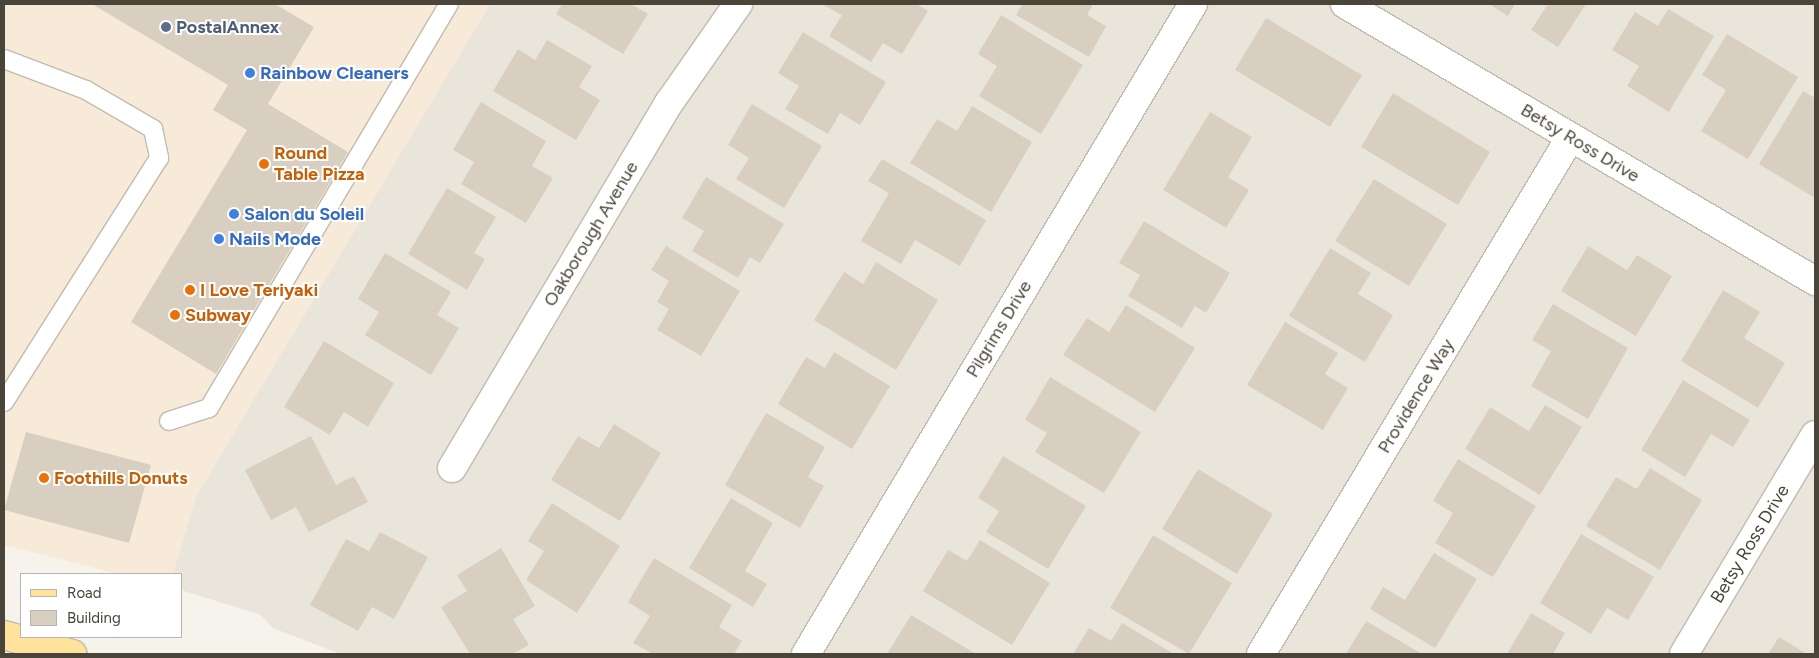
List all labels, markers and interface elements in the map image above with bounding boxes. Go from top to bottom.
place label: PostalAnnex [176,16,279,38]
marker: PostalAnnex [160,21,172,33]
place label: Rainbow Cleaners [260,62,409,84]
marker: Rainbow Cleaners [244,67,256,79]
street label: Betsy Ross Drive [1517,99,1643,187]
place label: Round Table Pizza [274,143,365,186]
marker: Round Table Pizza [258,158,270,170]
street label: Oakborough Avenue [539,158,643,310]
place label: Salon du Soleil [244,203,364,225]
marker: Salon du Soleil [228,208,240,220]
place label: Nails Mode [229,228,321,250]
marker: Nails Mode [213,233,225,245]
street label: Pilgrims Drive [962,277,1036,381]
place label: I Love Teriyaki [200,279,318,301]
marker: I Love Teriyaki [184,284,196,296]
place label: Subway [185,304,251,326]
marker: Subway [169,309,181,321]
street label: Providence Way [1373,335,1459,457]
place label: Foothills Donuts [54,467,188,489]
marker: Foothills Donuts [38,472,50,484]
street label: Betsy Ross Drive [1706,481,1794,607]
legend [20,573,182,638]
text: Road [67,584,102,602]
text: Building [67,609,121,627]

